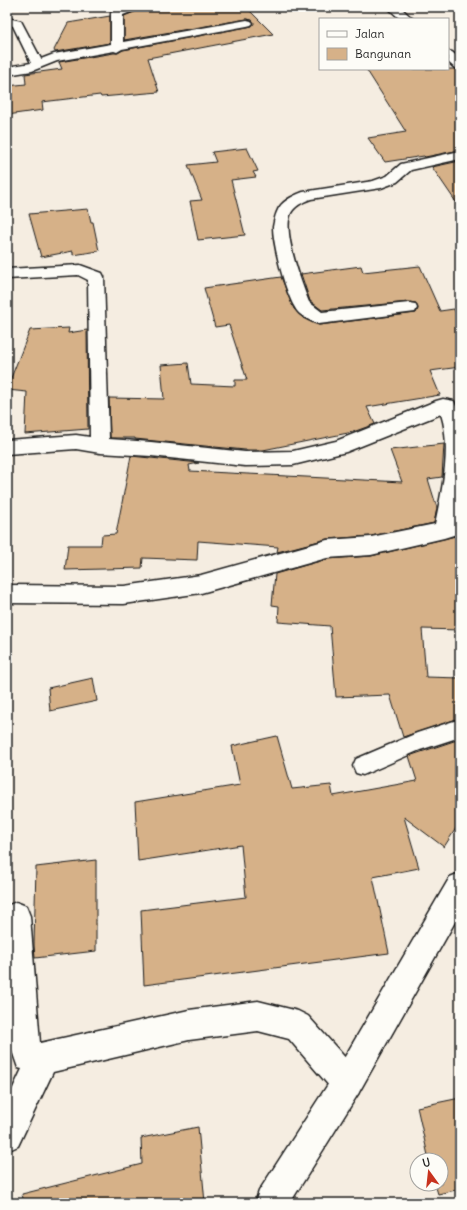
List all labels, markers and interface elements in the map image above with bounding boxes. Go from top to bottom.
legend [319,18,449,70]
text: Jalan [355,26,384,41]
text: Bangunan [355,46,411,61]
north arrow [409,1152,449,1192]
text: U [421,1155,432,1170]

